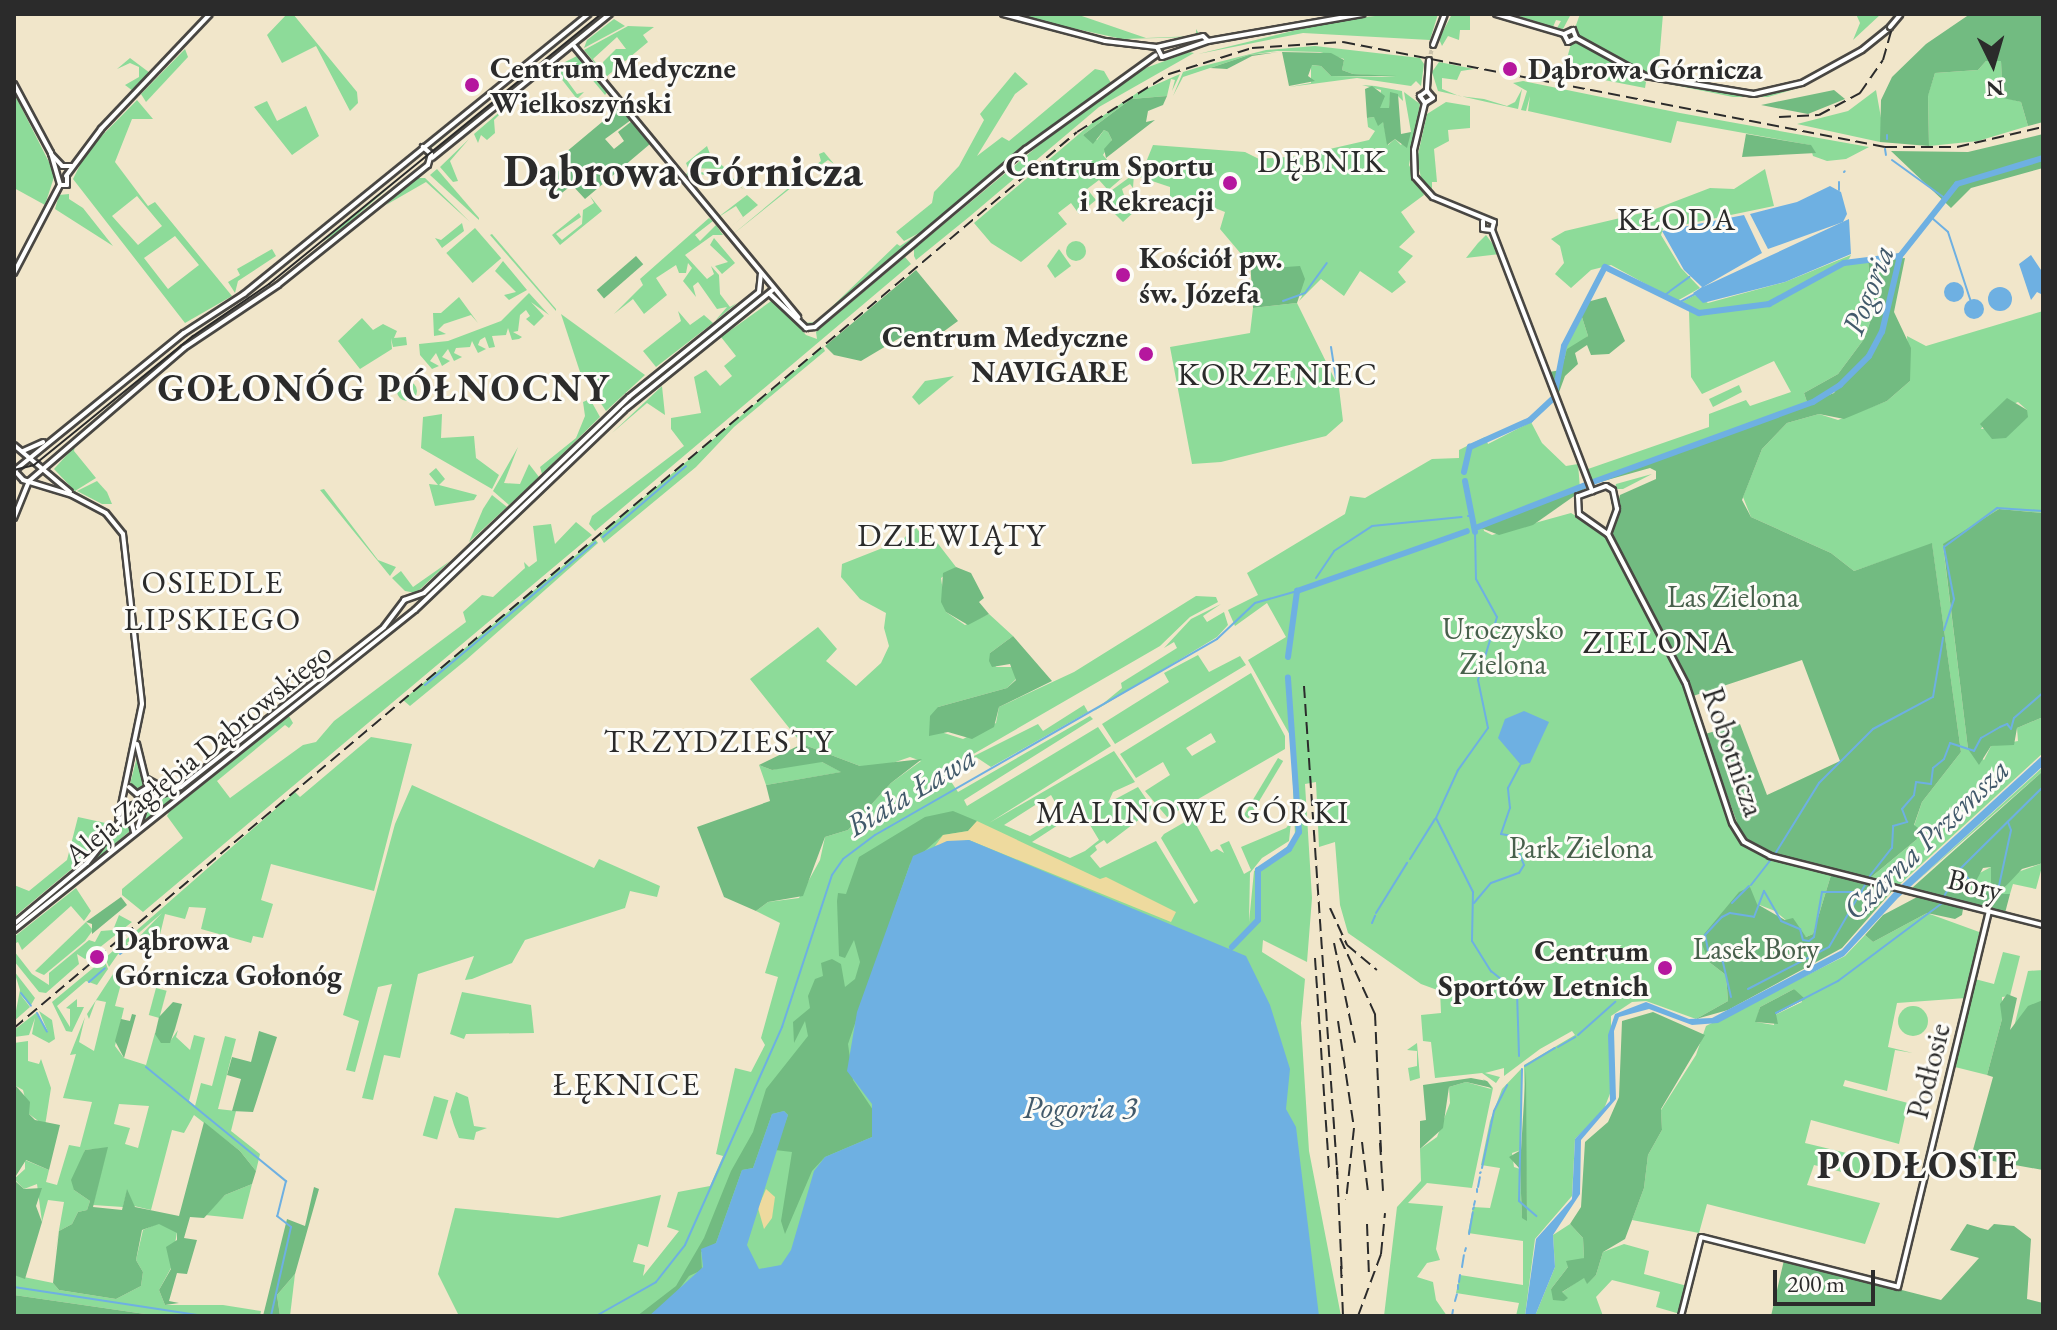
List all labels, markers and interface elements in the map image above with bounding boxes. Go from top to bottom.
north arrow [1953,24,2033,104]
place label: Centrum Medyczne Wielkoszyński [490,50,736,120]
place label: Dąbrowa Górnicza [1528,51,1763,87]
marker: Dąbrowa Górnicza [1499,58,1521,80]
text: N [1985,73,2005,104]
marker: Centrum Medyczne Wielkoszyński [461,74,483,96]
district label: Dąbrowa Górnicza [503,142,863,198]
district label: DĘBNIK [1257,142,1387,180]
place label: Centrum Sportu i Rekreacji [1006,148,1214,218]
marker: Centrum Sportu i Rekreacji [1221,174,1239,192]
district label: KŁODA [1617,200,1737,238]
place label: Kościół pw. św. Józefa [1139,240,1283,310]
water label: Pogoria [1833,240,1903,340]
marker: Kościół pw. św. Józefa [1114,266,1132,284]
place label: Centrum Medyczne NAVIGARE [882,319,1128,390]
marker: Centrum Medyczne NAVIGARE [1135,343,1157,365]
district label: KORZENIEC [1177,355,1379,393]
district label: GOŁONÓG PÓŁNOCNY [157,365,611,411]
district label: DZIEWIĄTY [857,516,1047,554]
district label: OSIEDLE LIPSKIEGO [124,564,302,639]
park label: Las Zielona [1667,579,1799,615]
park label: Uroczysko Zielona [1442,611,1564,682]
district label: ZIELONA [1583,623,1735,661]
street label: Aleja Zagłębia Dąbrowskiego [57,635,339,873]
street label: Robotnicza [1694,683,1772,821]
district label: TRZYDZIESTY [603,722,835,760]
water label: Biała Ława [839,737,983,845]
water label: Czarna Przemsza [1835,750,2017,928]
district label: MALINOWE GÓRKI [1036,793,1350,831]
park label: Park Zielona [1509,830,1653,866]
street label: Bory [1944,861,2006,909]
place label: Dąbrowa Górnicza Gołonóg [115,922,342,992]
park label: Lasek Bory [1693,931,1819,967]
place label: Centrum Sportów Letnich [1438,933,1649,1004]
marker: Dąbrowa Górnicza Gołonóg [86,946,108,968]
marker: Centrum Sportów Letnich [1656,959,1674,977]
street label: Podłosie [1900,1020,1958,1122]
district label: ŁĘKNICE [553,1065,701,1103]
water label: Pogoria 3 [1023,1088,1137,1126]
district label: PODŁOSIE [1817,1142,2019,1188]
scale bar [1777,1254,1879,1304]
text: 200 m [1787,1268,1845,1299]

